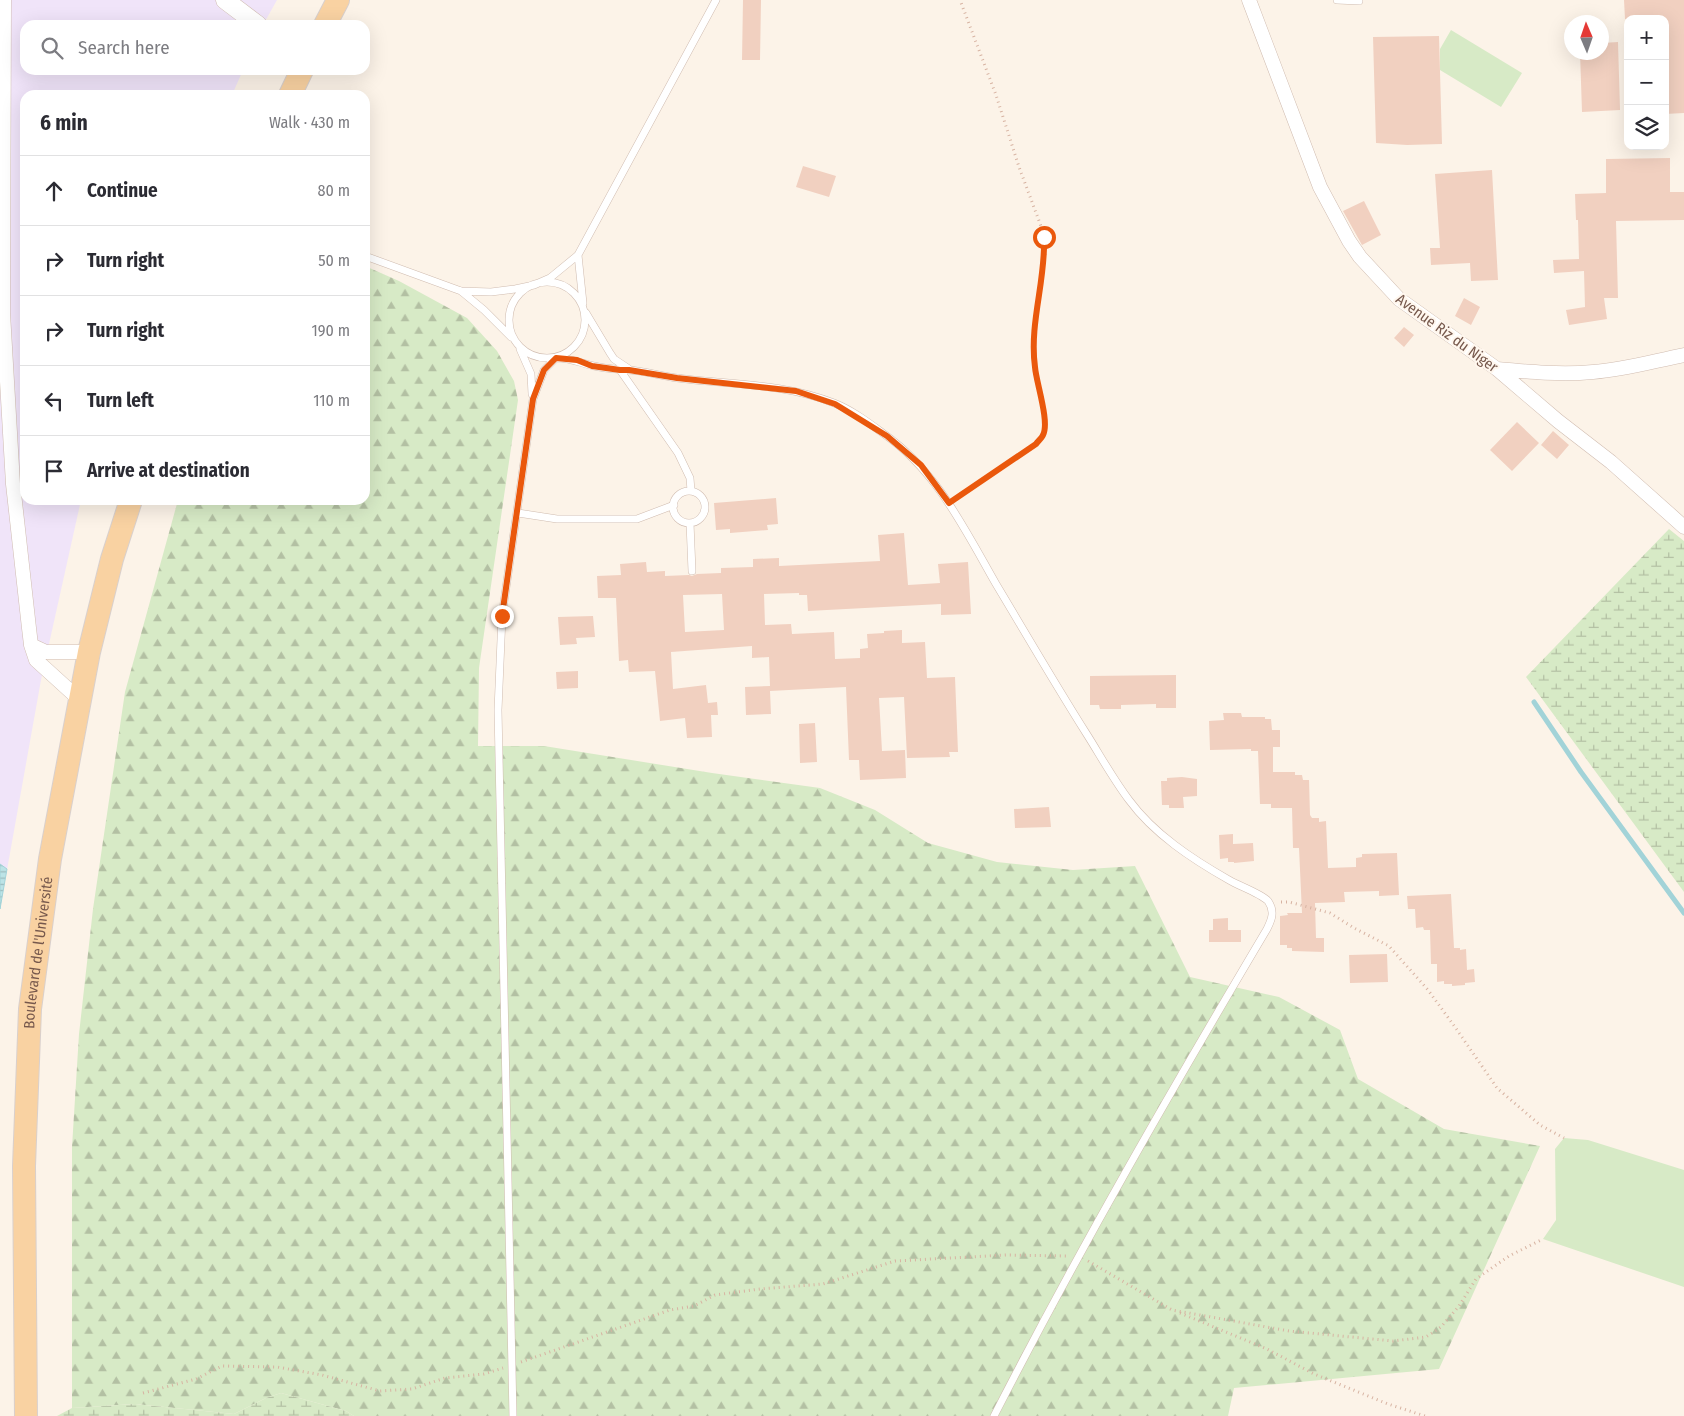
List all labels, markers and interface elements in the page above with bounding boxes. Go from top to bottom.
north arrow [1564,15,1609,60]
map controls [1624,15,1669,150]
button: + [1624,15,1669,60]
search box [20,20,370,75]
icon: search [38,34,66,62]
text: Search here [78,36,170,59]
button: − [1624,60,1669,105]
button: layers [1624,105,1669,150]
text: 6 min [40,110,88,136]
text: Walk · 430 m [269,113,350,132]
icon: ahead [40,177,68,205]
text: Continue [87,179,158,202]
text: 80 m [318,181,350,200]
route start [1033,226,1056,249]
icon: right [40,247,68,275]
text: Turn right [87,249,164,272]
text: 50 m [318,251,350,270]
street label: Avenue Riz du Niger [1392,290,1502,377]
icon: right [40,317,68,345]
text: Turn right [87,319,164,342]
text: 190 m [312,321,350,340]
icon: left [40,387,68,415]
text: Turn left [87,389,154,412]
text: 110 m [313,391,350,410]
icon: arrive [40,457,68,485]
text: Arrive at destination [87,459,250,482]
route end [491,605,514,628]
street label: Boulevard de l'Université [20,876,57,1029]

